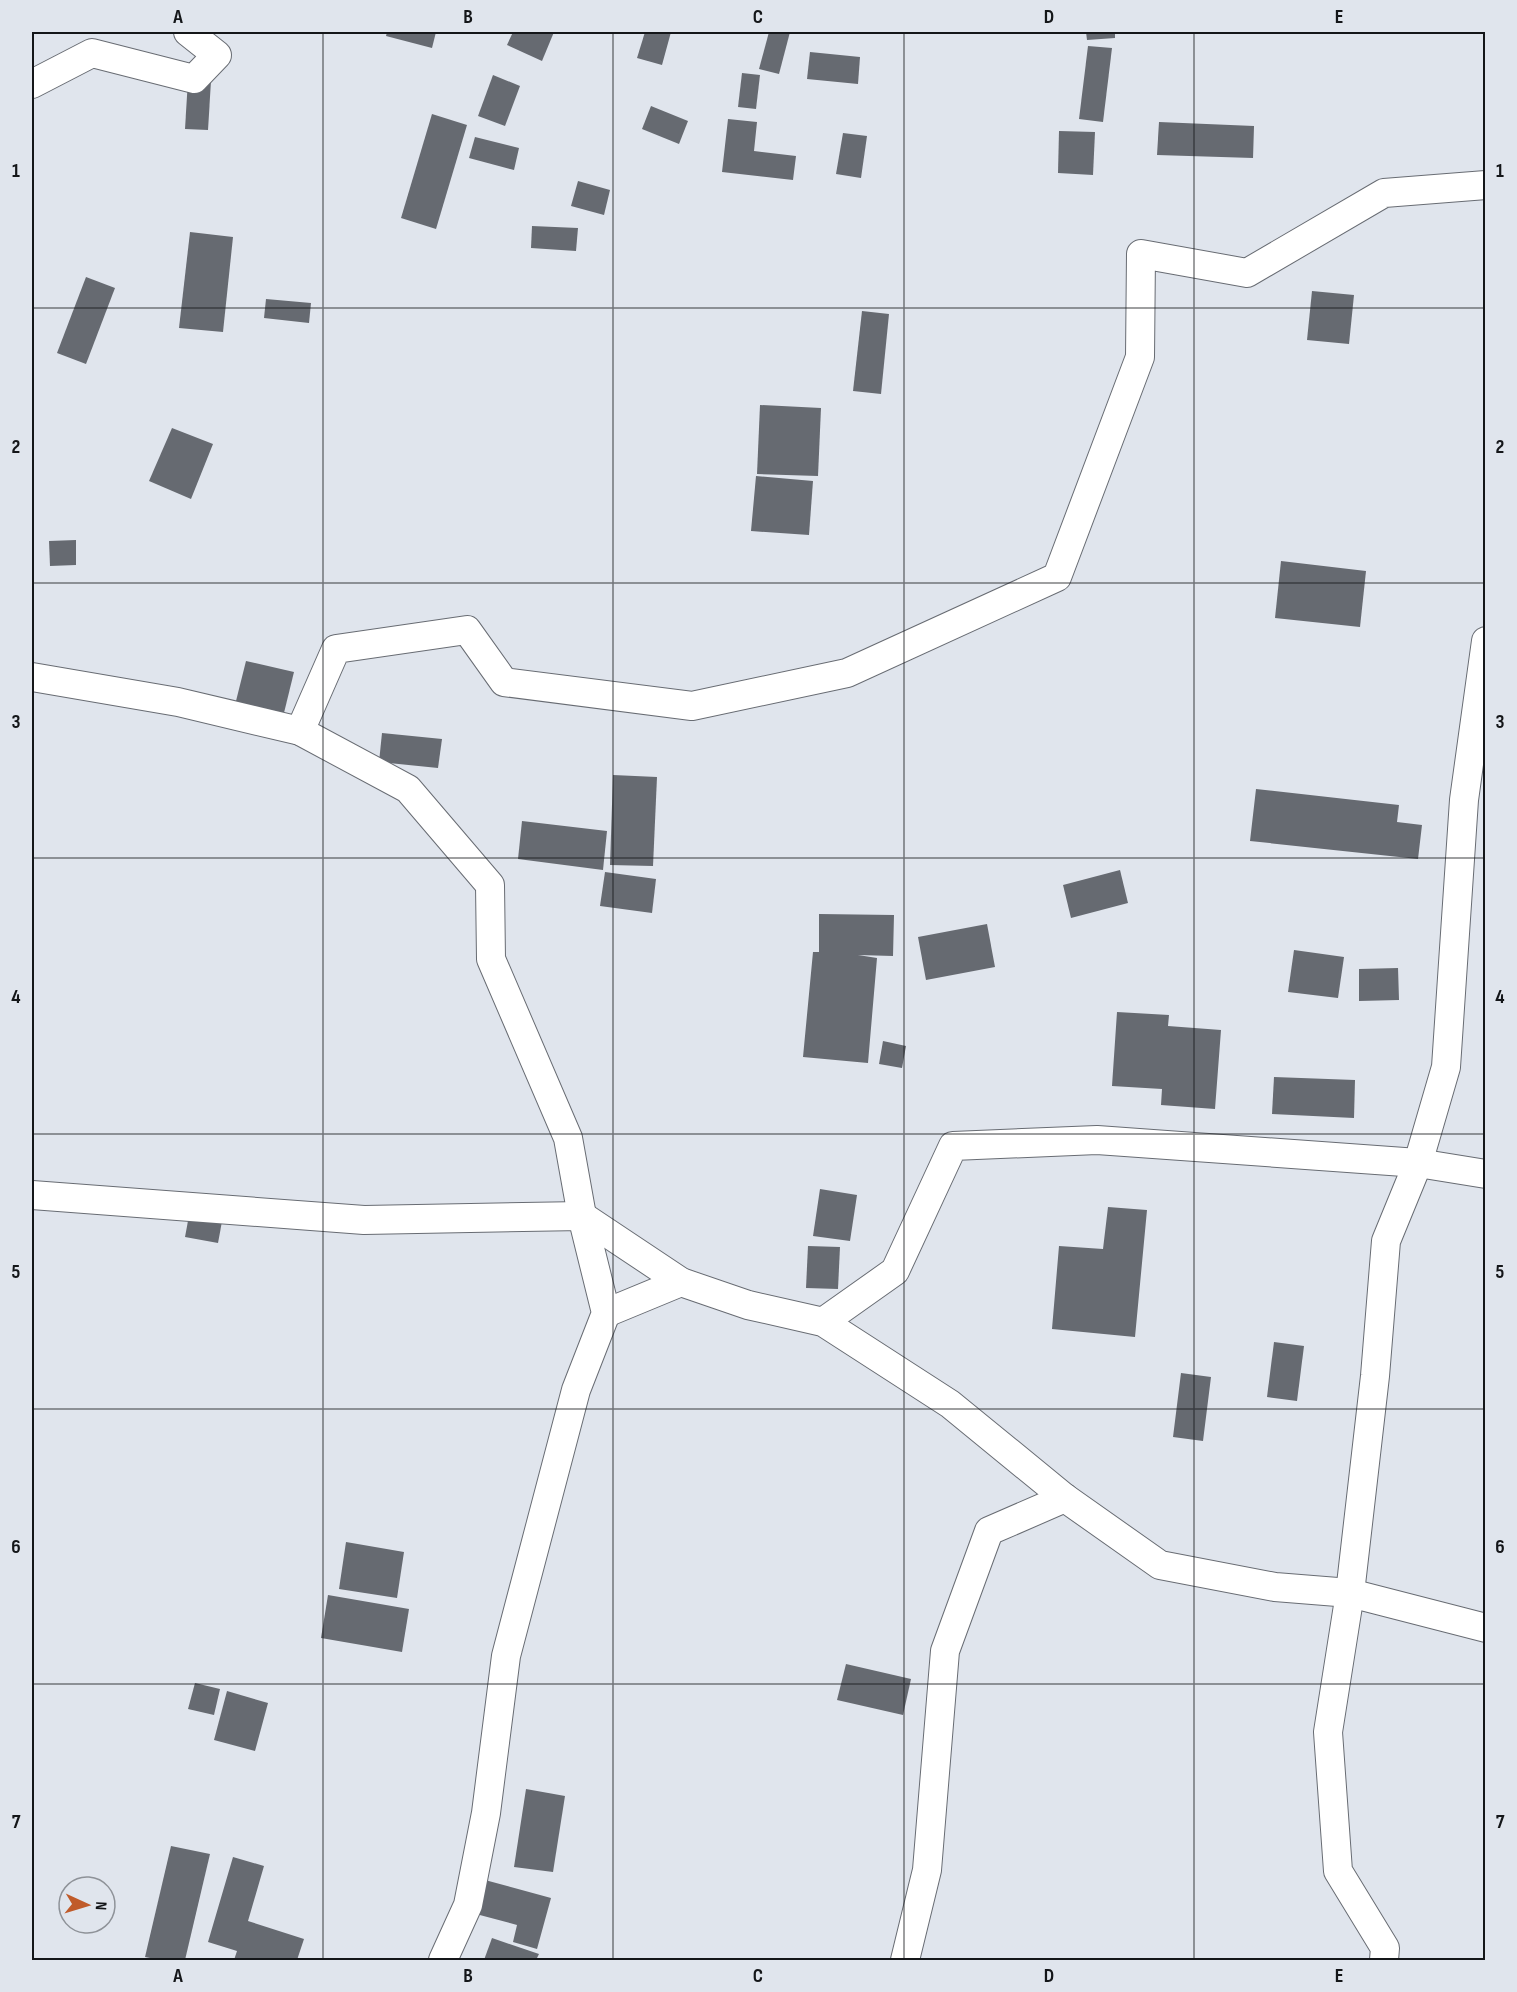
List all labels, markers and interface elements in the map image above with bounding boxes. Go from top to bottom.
text: A [172,5,183,29]
text: B [463,5,473,29]
text: C [753,5,763,29]
text: D [1044,5,1054,29]
text: E [1335,5,1343,29]
text: 1 [12,159,20,183]
text: 1 [1496,159,1504,183]
text: 2 [12,435,20,459]
text: 2 [1496,435,1504,459]
text: 3 [12,710,21,734]
text: 3 [1496,710,1505,734]
text: 4 [11,985,21,1009]
text: 4 [1495,985,1505,1009]
text: 5 [12,1260,21,1284]
text: 5 [1496,1260,1505,1284]
text: 6 [11,1535,21,1559]
text: 6 [1495,1535,1505,1559]
text: 7 [12,1810,21,1834]
text: 7 [1496,1810,1505,1834]
north arrow [57,1875,117,1935]
text: N [91,1901,110,1911]
text: A [172,1964,183,1988]
text: B [463,1964,473,1988]
text: C [753,1964,763,1988]
text: D [1044,1964,1054,1988]
text: E [1335,1964,1343,1988]

